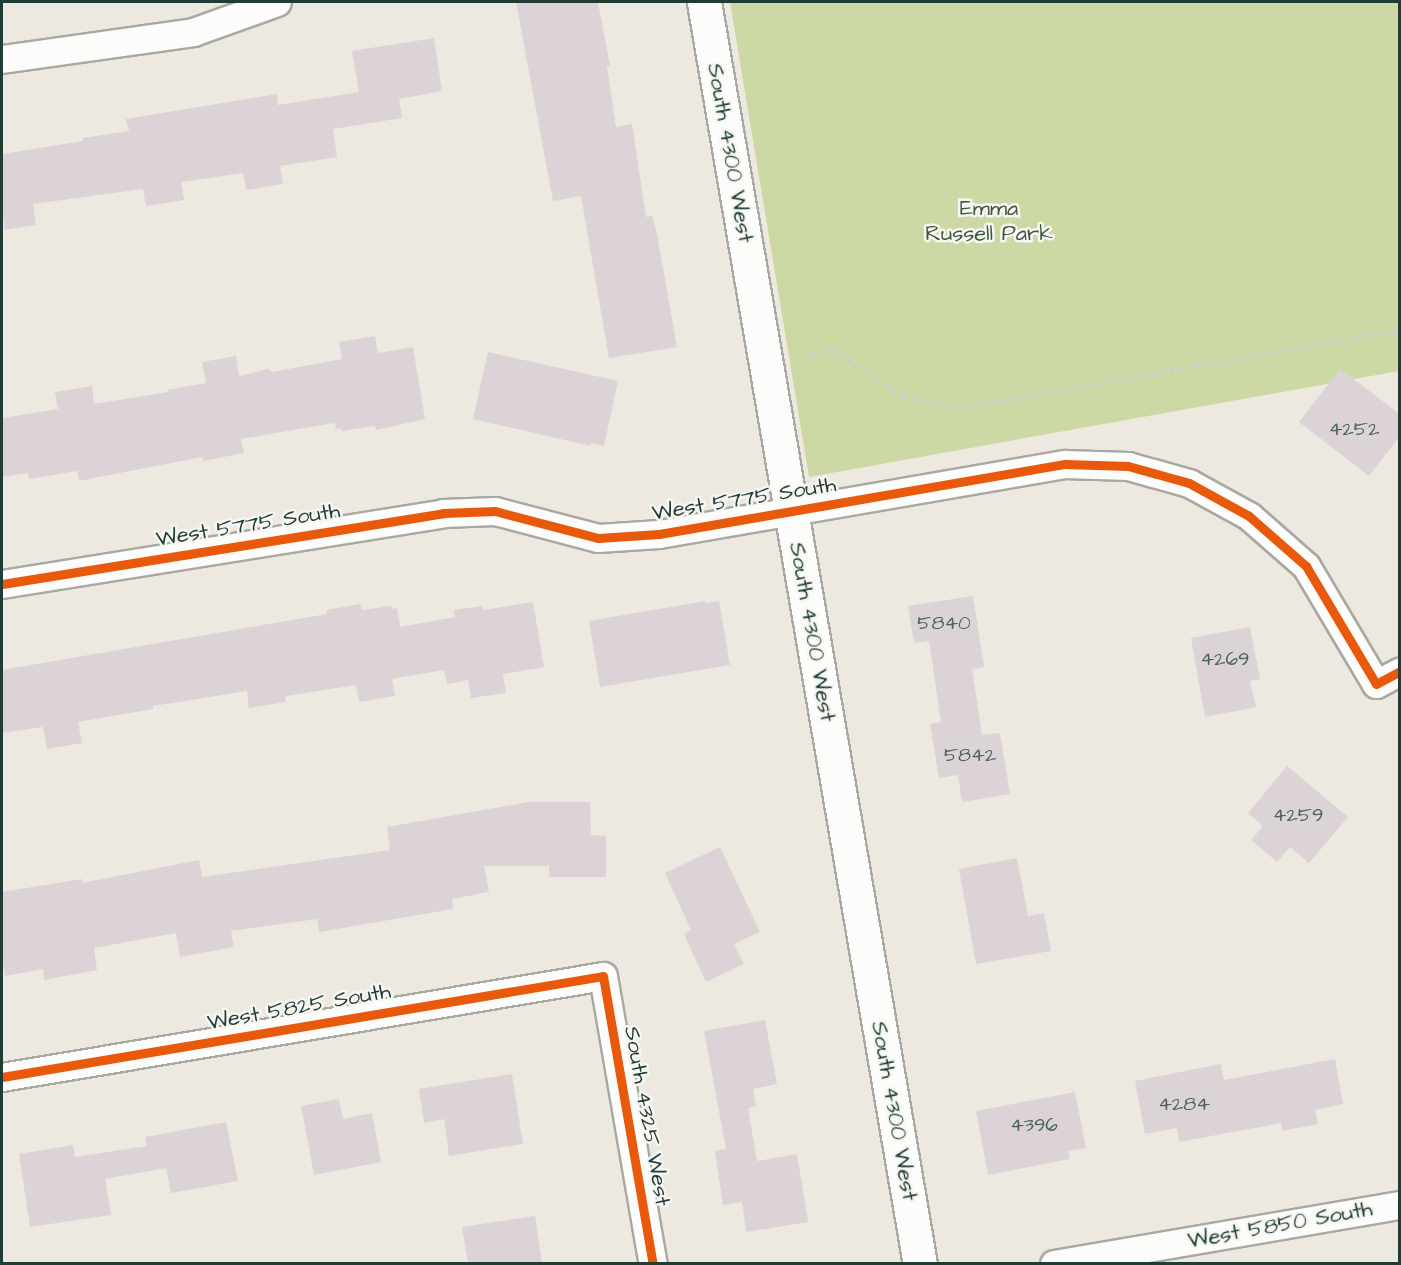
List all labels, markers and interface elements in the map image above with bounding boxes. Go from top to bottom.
street label: South 4300 West [701,61,759,245]
park label: Emma Russell Park [925,195,1053,246]
house number: 4252 [1329,417,1379,441]
street label: West 5775 South [650,471,838,527]
street label: West 5775 South [154,497,342,553]
street label: South 4300 West [783,540,841,724]
house number: 5840 [917,611,971,635]
house number: 4269 [1201,647,1249,671]
house number: 5842 [944,743,996,767]
house number: 4259 [1273,803,1323,827]
street label: West 5825 South [205,978,393,1036]
street label: South 4300 West [865,1019,923,1203]
street label: South 4325 West [618,1024,676,1208]
house number: 4284 [1158,1092,1210,1116]
house number: 4396 [1010,1113,1058,1137]
street label: West 5850 South [1186,1196,1374,1254]

